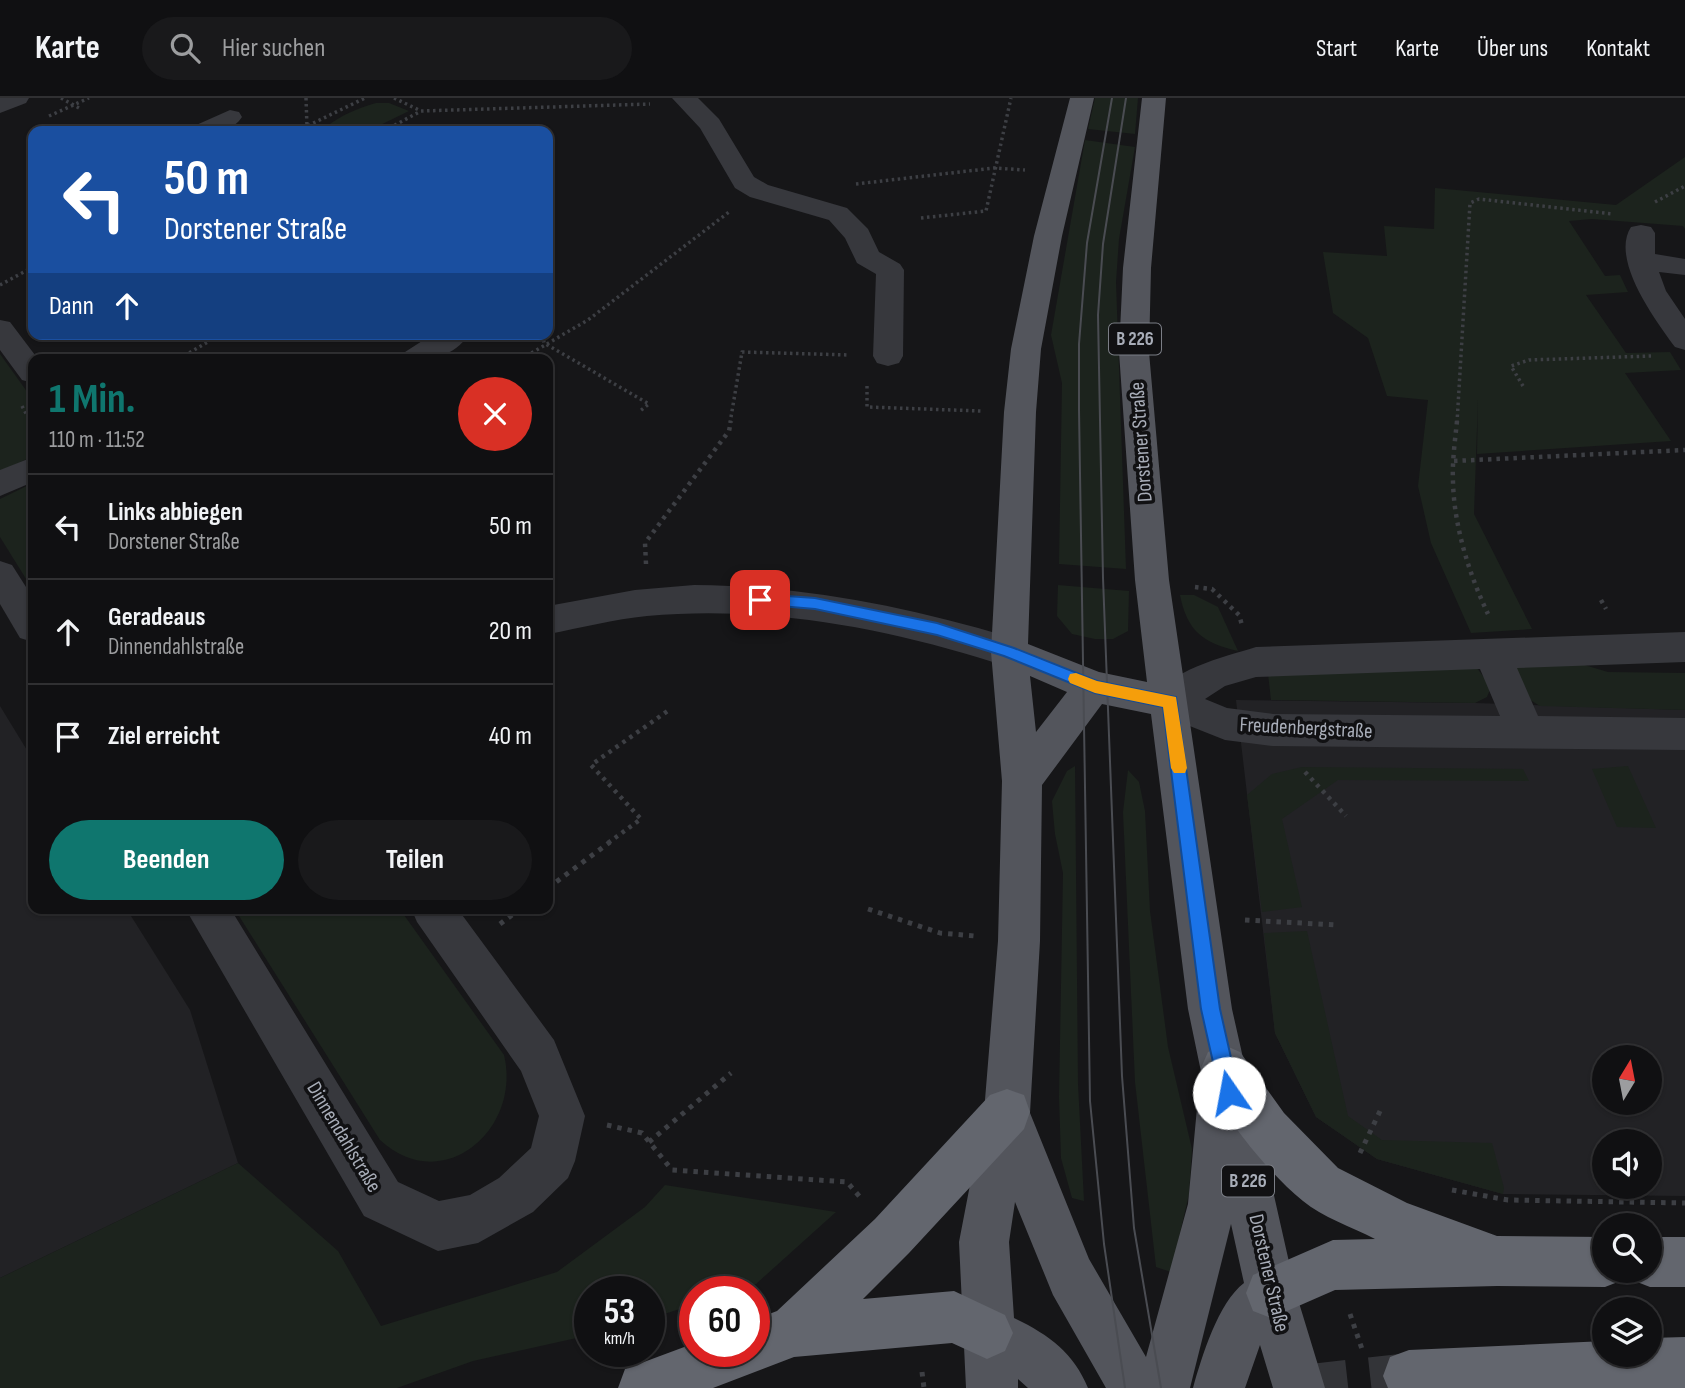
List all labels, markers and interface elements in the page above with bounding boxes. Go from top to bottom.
search box [142,17,632,80]
text: Karte [35,28,100,68]
icon: search [166,29,204,67]
text: Hier suchen [222,33,325,64]
text: Start [1316,34,1357,63]
text: Karte [1395,34,1439,63]
text: Über uns [1477,34,1548,63]
text: Kontakt [1586,34,1650,63]
text: 50 m [164,150,249,209]
icon: left [49,154,140,245]
text: Dorstener Straße [164,210,347,249]
icon: ahead [108,287,146,325]
text: Dann [49,291,94,322]
road number: B 226 [1109,324,1161,354]
text: 1 Min. [49,374,135,425]
button: close [458,377,532,451]
street label: Dorstener Straße [1124,381,1158,503]
text: 110 m · 11:52 [49,426,145,454]
text: Links abbiegen [108,497,243,528]
icon: left [49,508,87,546]
text: 50 m [489,511,532,542]
text: Dorstener Straße [108,528,240,556]
pin [730,570,790,630]
icon: arrive [741,581,779,619]
text: Geradeaus [108,602,206,633]
icon: ahead [49,613,87,651]
text: 20 m [489,616,532,647]
text: Dinnendahlstraße [108,633,244,661]
street label: Freudenbergstraße [1239,712,1373,744]
icon: arrive [49,718,87,756]
text: Ziel erreicht [108,721,220,752]
text: 40 m [489,721,532,752]
button: Beenden [49,820,284,900]
button: Teilen [298,820,532,900]
north arrow [1592,1045,1662,1115]
map controls [1592,1045,1662,1367]
position arrow [1192,1056,1266,1130]
street label: Dinnendahlstraße [301,1077,387,1197]
button: sound [1592,1129,1662,1199]
road number: B 226 [1222,1166,1274,1196]
street label: Dorstener Straße [1243,1212,1295,1334]
button: search [1592,1213,1662,1283]
speed limit sign: 60 [679,1276,770,1367]
text: 53 [604,1291,635,1334]
button: layers [1592,1297,1662,1367]
text: km/h [604,1328,635,1349]

